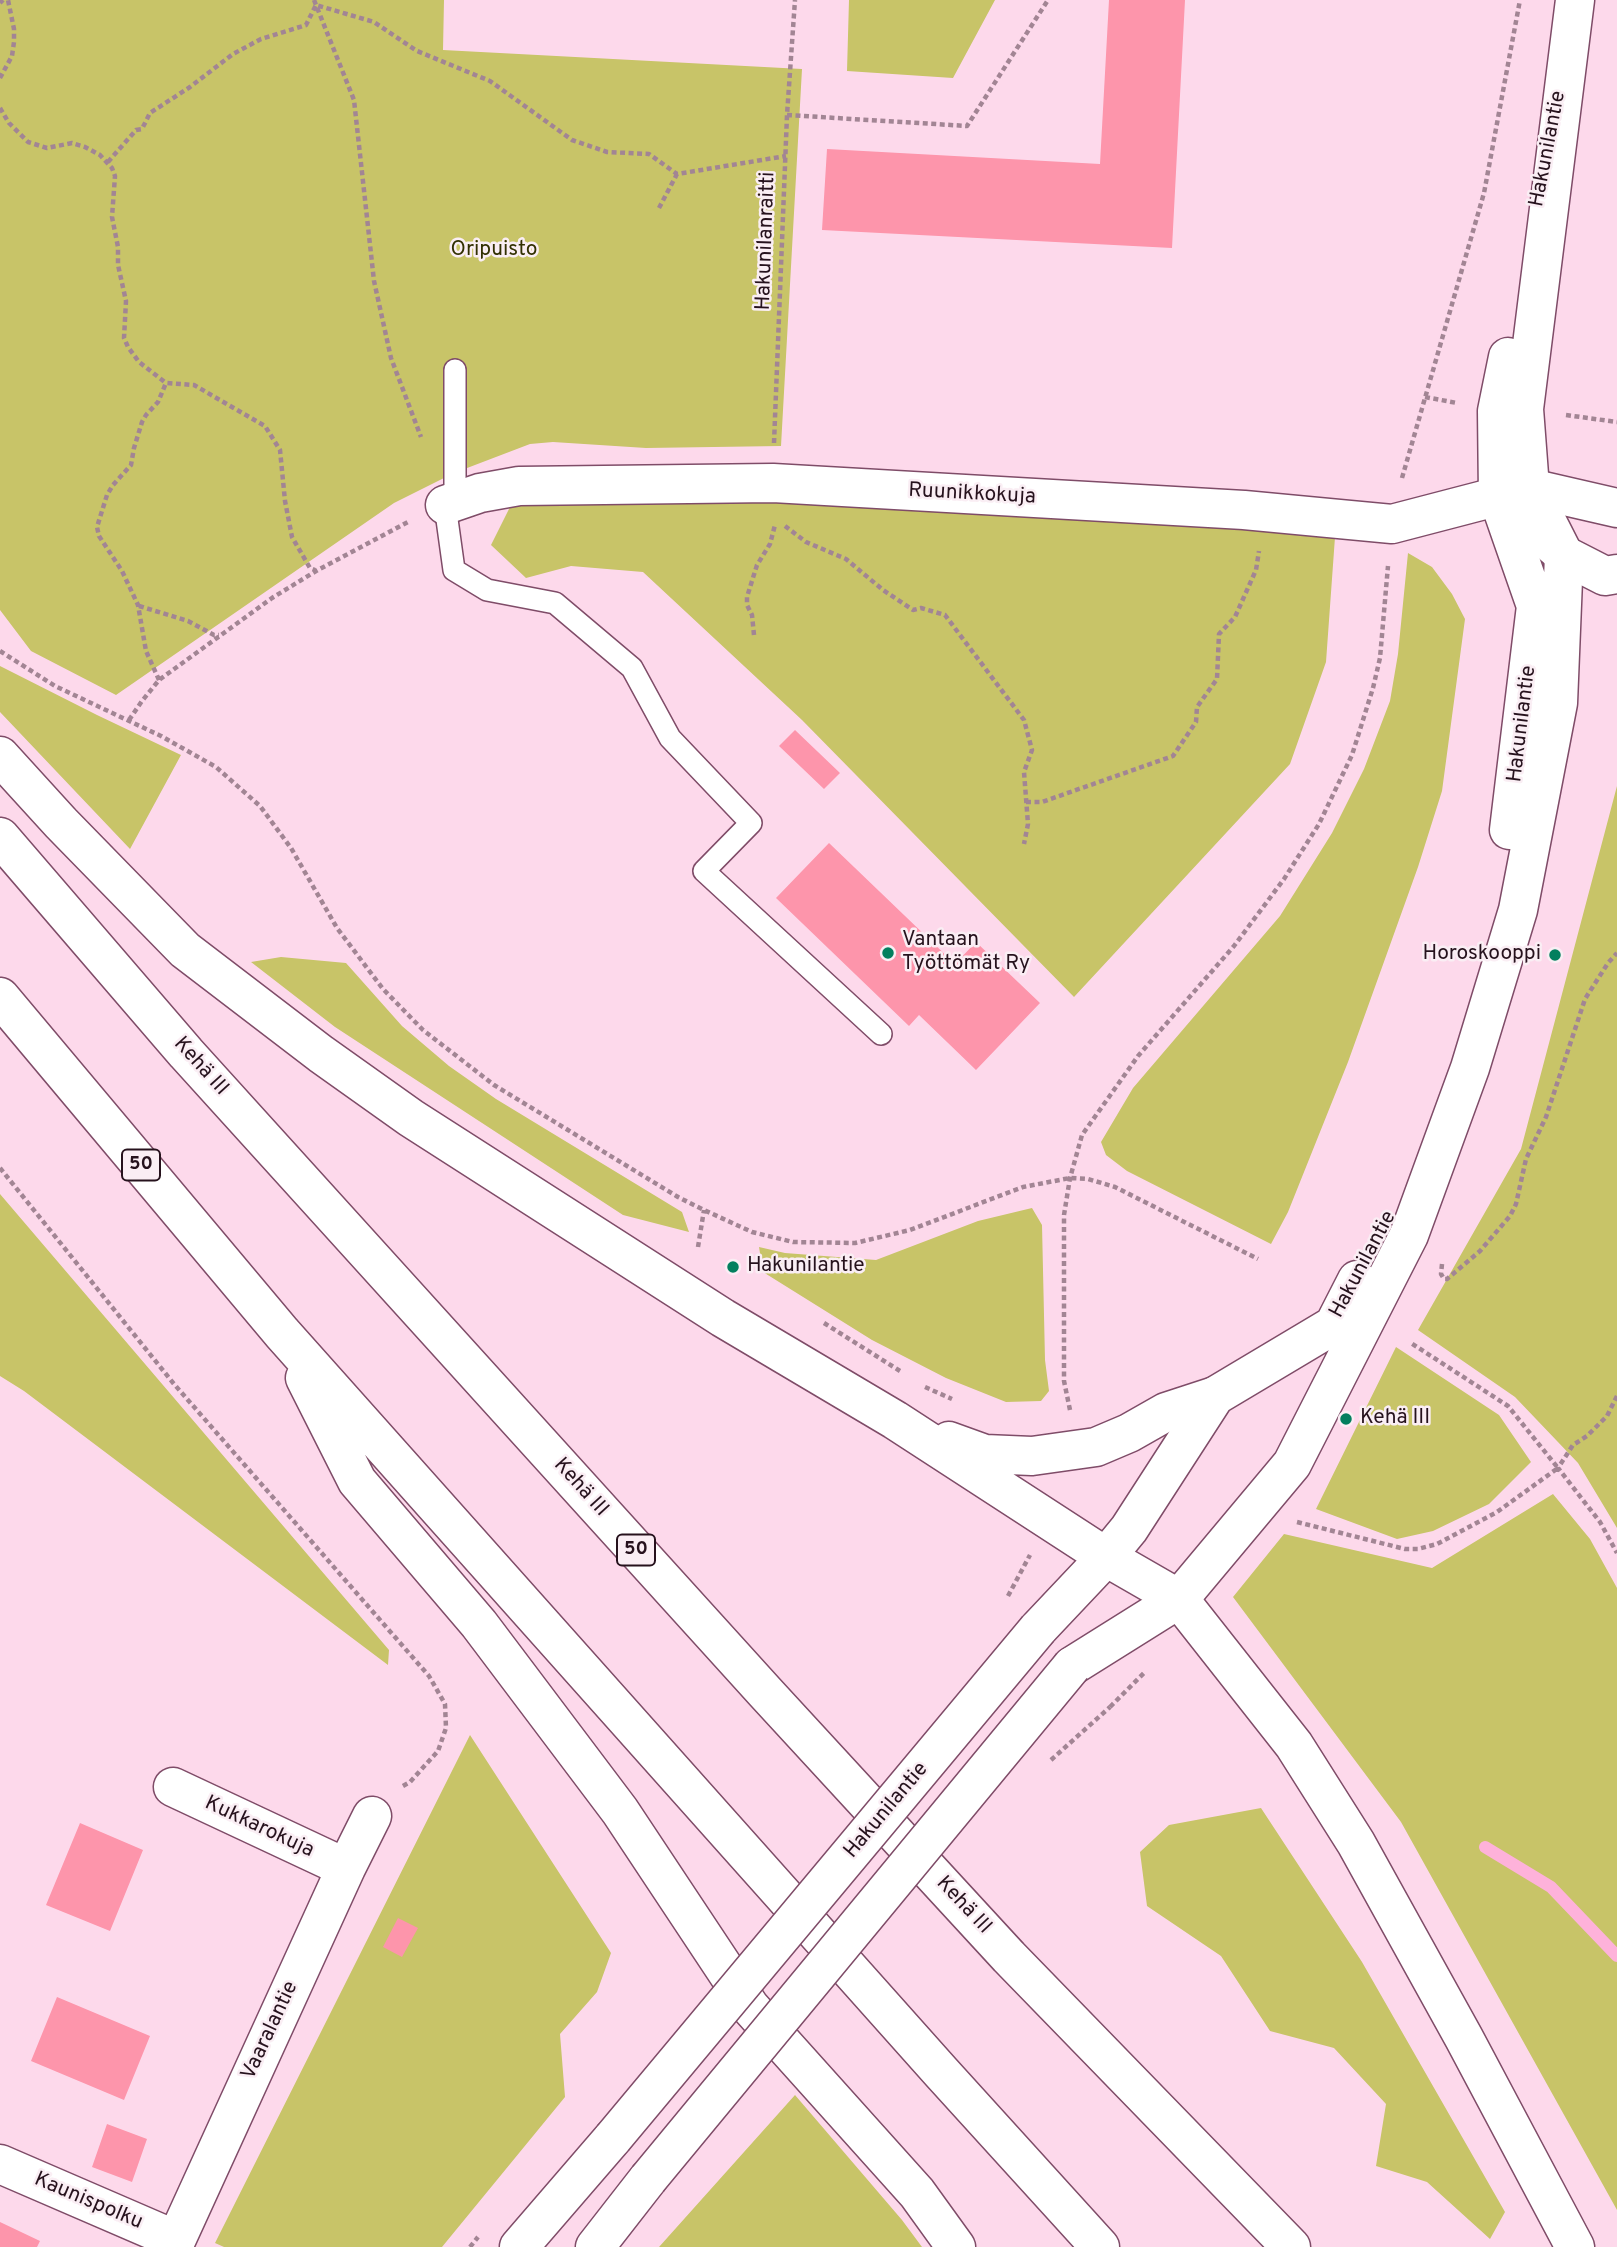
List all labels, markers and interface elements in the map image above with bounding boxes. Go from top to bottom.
street label: Hakunilantie [1525,89,1573,209]
street label: Hakunilanraitti [752,171,782,311]
park label: Oripuisto [451,238,537,264]
street label: Ruunikkokuja [908,479,1036,511]
street label: Hakunilantie [1503,664,1543,784]
place label: Vantaan Työttömät Ry [902,928,1030,978]
place label: Horoskooppi [1422,942,1541,968]
marker: Vantaan Työttömät Ry [880,945,896,961]
marker: Horoskooppi [1547,947,1563,963]
street label: Kehä III [167,1033,233,1101]
road number: 50 [122,1149,160,1180]
street label: Hakunilantie [1325,1207,1403,1323]
place label: Hakunilantie [747,1254,865,1280]
marker: Hakunilantie [725,1259,741,1275]
place label: Kehä III [1360,1406,1430,1432]
marker: Kehä III [1338,1411,1354,1427]
street label: Kehä III [547,1454,613,1522]
road number: 50 [617,1534,655,1566]
street label: Hakunilantie [840,1758,934,1864]
street label: Kukkarokuja [200,1792,318,1864]
street label: Kehä III [930,1872,996,1940]
street label: Vaaralantie [237,1978,305,2084]
street label: Kaunispolku [30,2168,146,2236]

